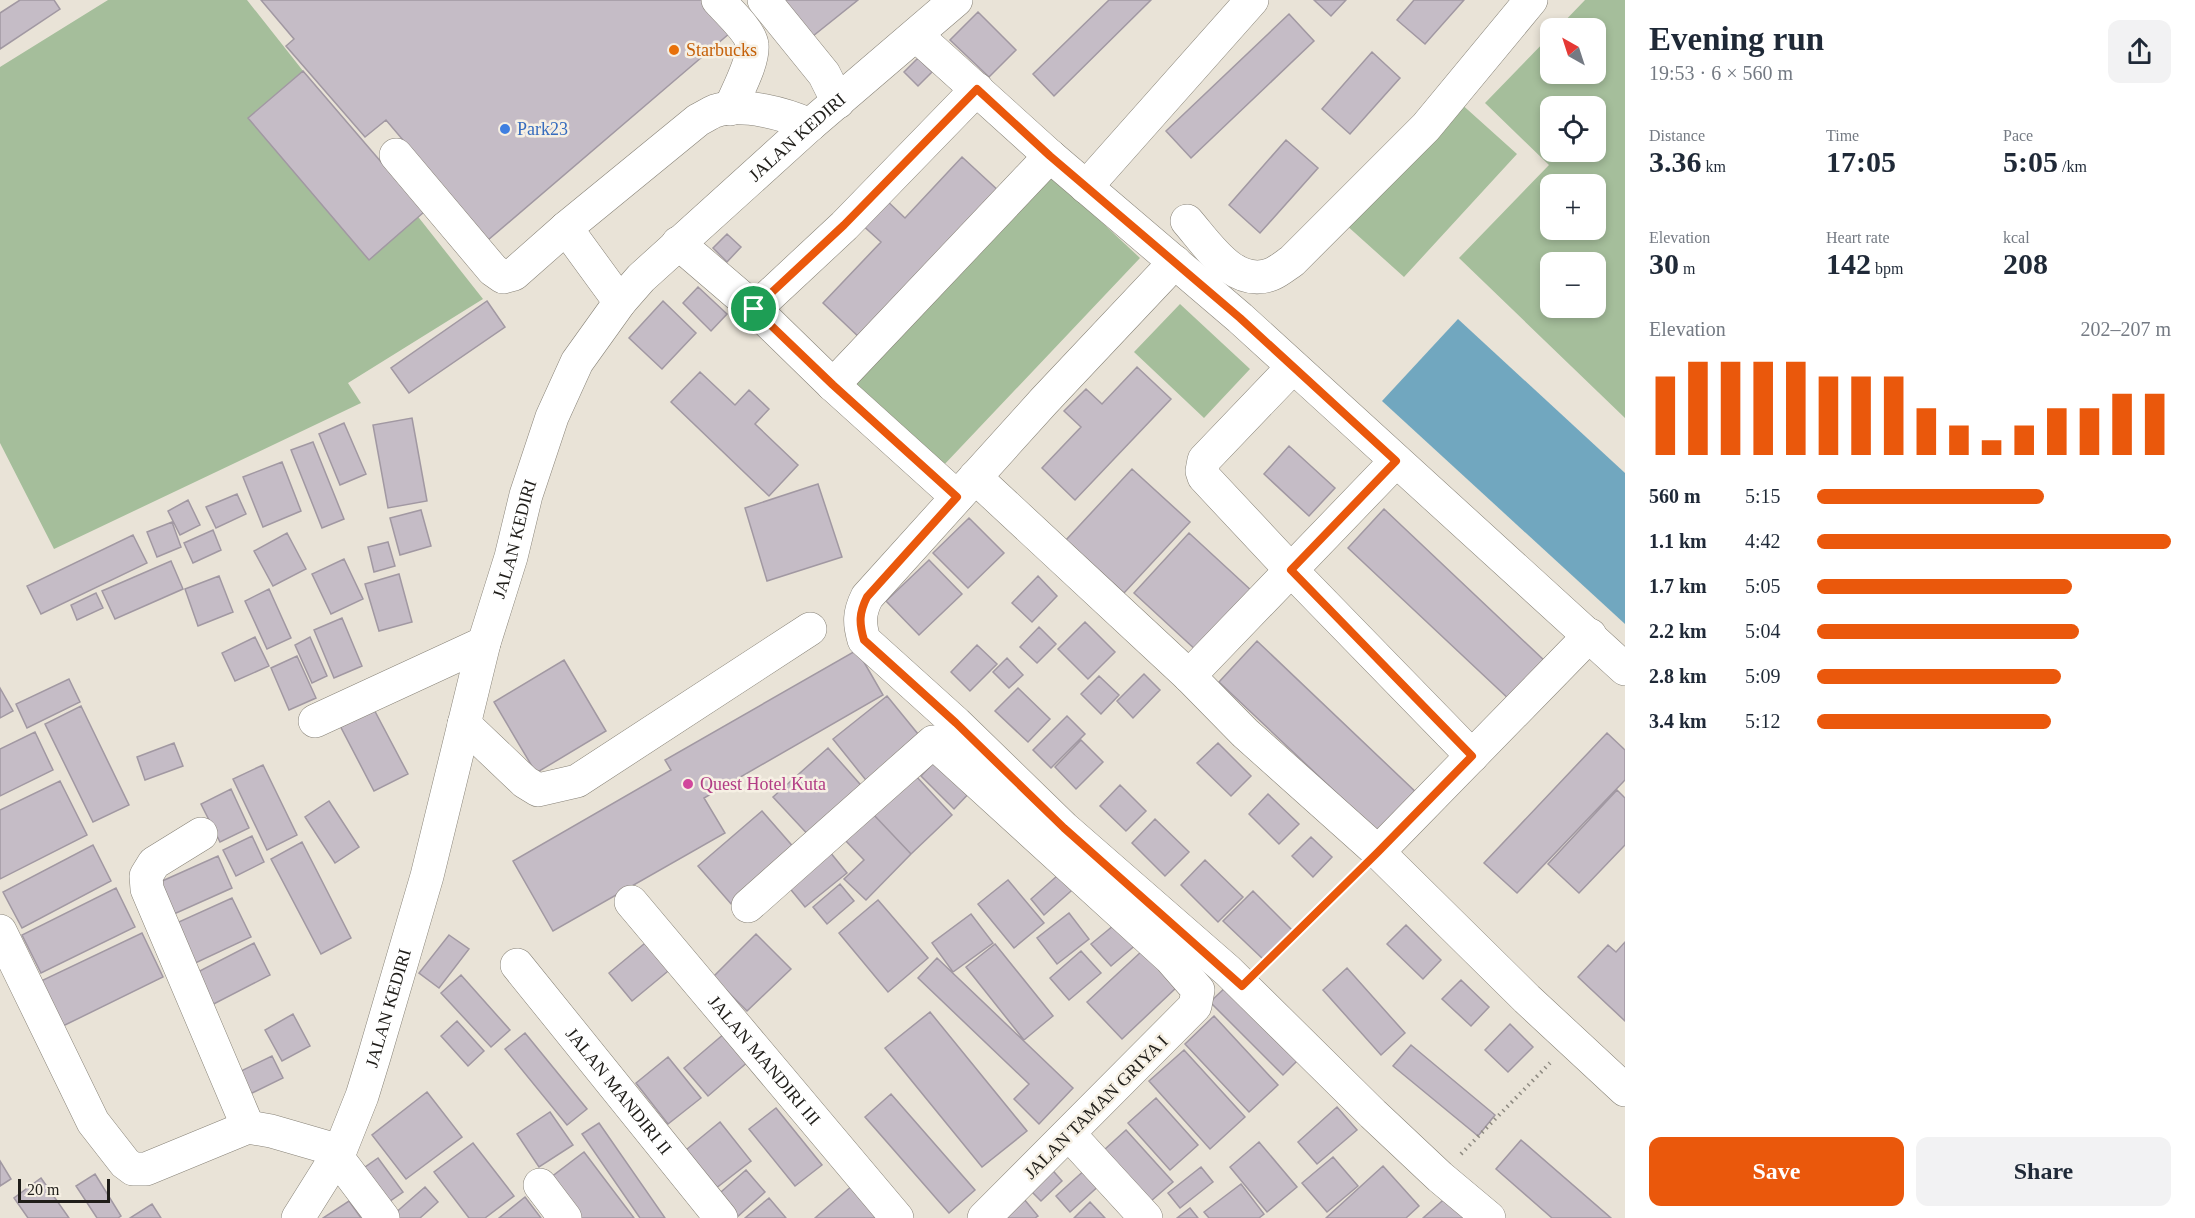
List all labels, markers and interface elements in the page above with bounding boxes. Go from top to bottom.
north arrow [1540,18,1606,84]
map controls [1540,18,1606,318]
button: share [2108,20,2171,83]
text: Evening run [1649,21,1824,57]
place label: Starbucks [686,40,757,60]
marker: Starbucks [667,43,681,57]
text: 19:53 · 6 × 560 m [1649,62,1793,84]
street label: JALAN KEDIRI [745,89,850,185]
button: locate [1540,96,1606,162]
place label: Park23 [517,119,568,139]
marker: Park23 [498,122,512,136]
text: Distance [1649,127,1705,144]
text: Time [1826,127,1859,144]
text: Pace [2003,127,2033,144]
text: 3.36 [1649,145,1702,178]
text: 17:05 [1826,145,1896,178]
text: 5:05 [2003,145,2058,178]
text: km [1702,158,1726,175]
text: /km [2058,158,2087,175]
button: + [1540,174,1606,240]
text: Elevation [1649,229,1710,246]
text: Heart rate [1826,229,1890,246]
text: kcal [2003,229,2030,246]
text: 30 [1649,247,1679,280]
text: 142 [1826,247,1871,280]
text: 208 [2003,247,2048,280]
button: − [1540,252,1606,318]
text: m [1679,260,1695,277]
text: bpm [1871,260,1903,277]
pin [728,283,779,334]
icon: arrive [737,292,770,325]
text: Elevation [1649,318,1726,340]
text: 202–207 m [2080,318,2171,340]
street label: JALAN KEDIRI [489,477,540,601]
text: 560 m [1649,485,1701,507]
text: 5:15 [1745,485,1781,507]
text: 1.1 km [1649,530,1707,552]
text: 4:42 [1745,530,1781,552]
text: 1.7 km [1649,575,1707,597]
text: 5:05 [1745,575,1781,597]
text: 2.2 km [1649,620,1707,642]
text: 5:04 [1745,620,1781,642]
text: 2.8 km [1649,665,1707,687]
text: 5:09 [1745,665,1781,687]
text: 3.4 km [1649,710,1707,732]
text: 5:12 [1745,710,1781,732]
place label: Quest Hotel Kuta [700,774,826,794]
marker: Quest Hotel Kuta [681,777,695,791]
street label: JALAN KEDIRI [361,947,415,1070]
street label: JALAN MANDIRI III [704,992,824,1129]
street label: JALAN MANDIRI II [562,1024,676,1159]
street label: JALAN TAMAN GRIYA I [1020,1031,1172,1183]
button: Save [1649,1137,1904,1206]
button: Share [1916,1137,2171,1206]
scale bar [18,1176,110,1204]
text: 20 m [27,1181,59,1198]

